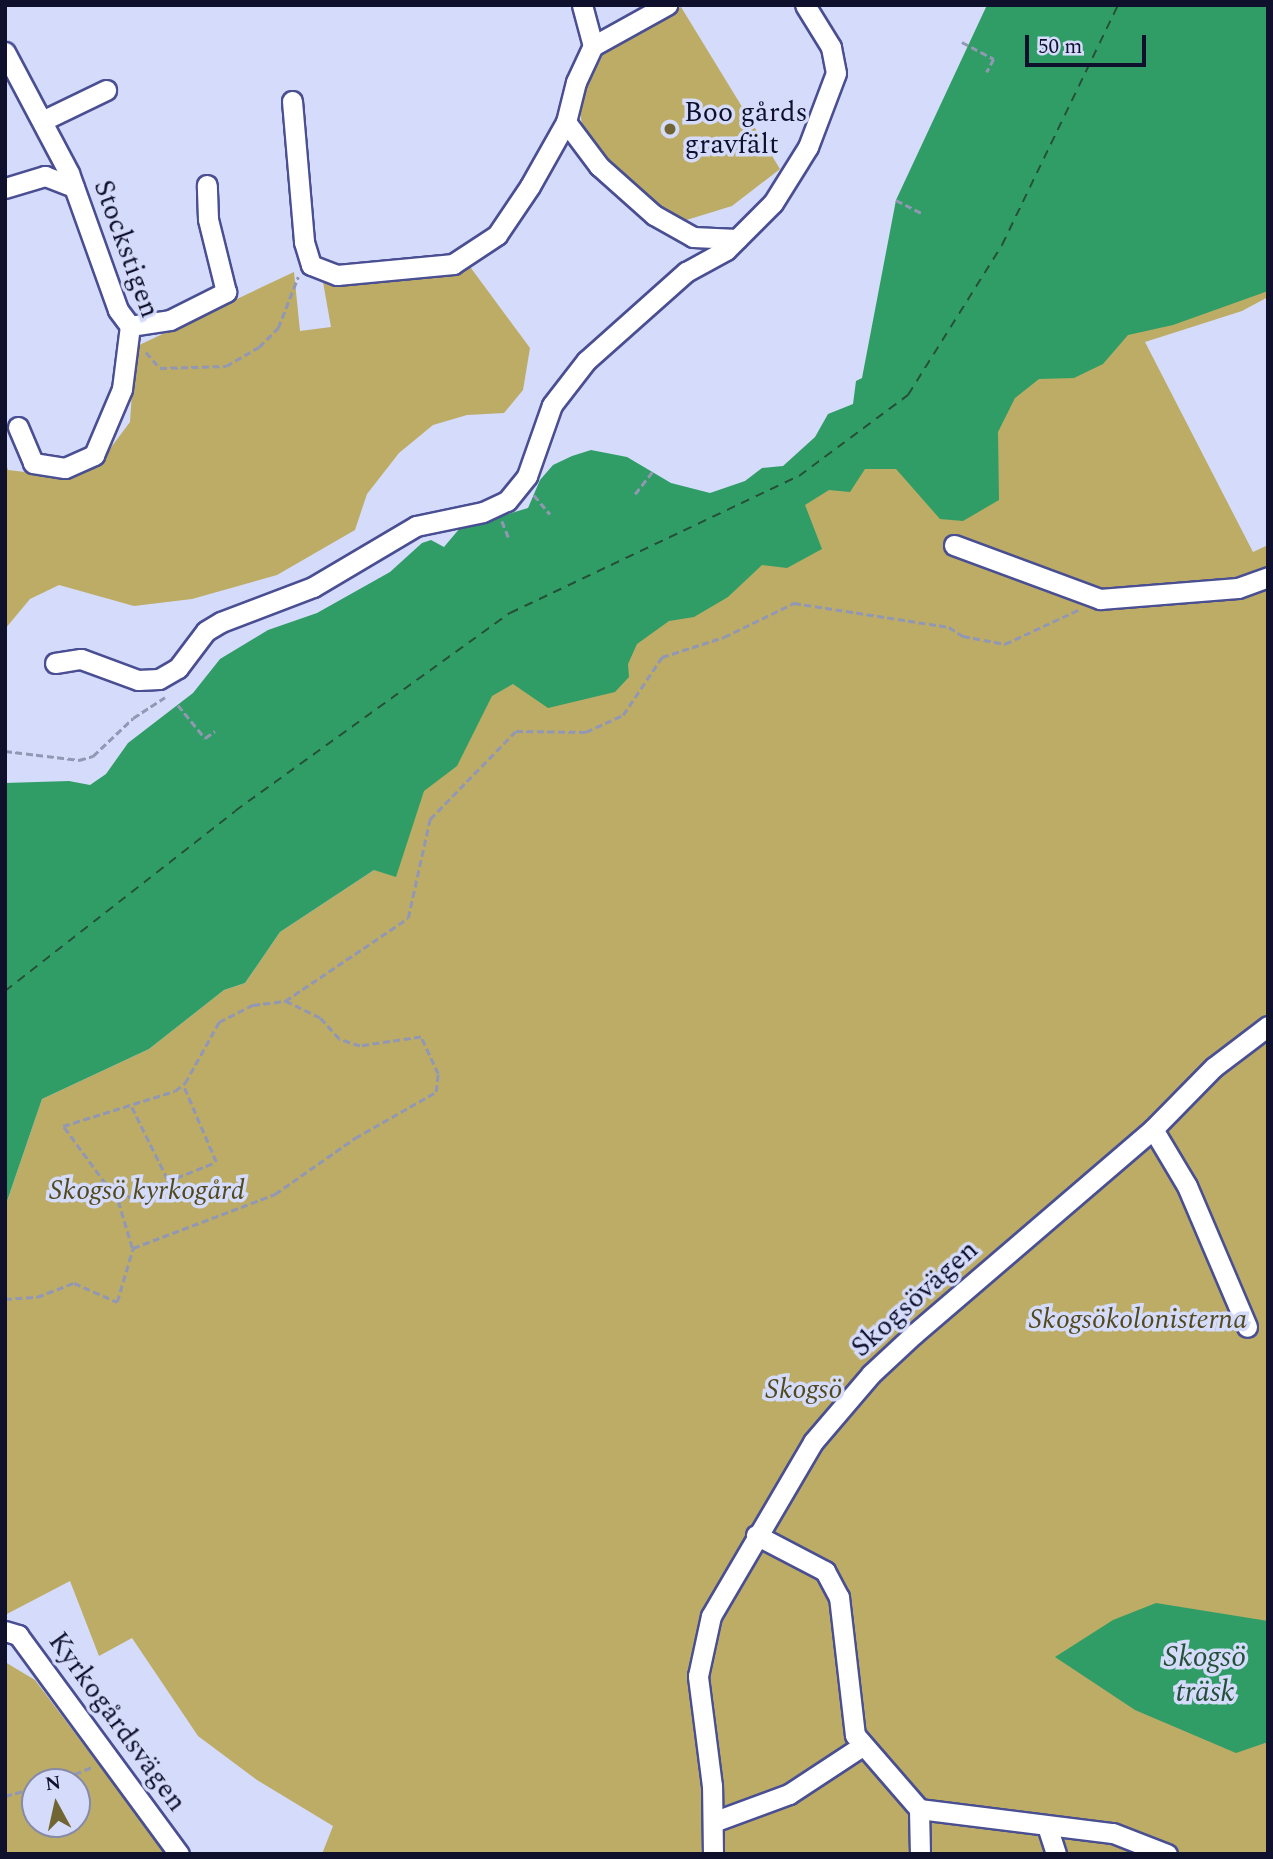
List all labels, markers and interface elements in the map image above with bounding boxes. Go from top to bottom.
scale bar [1028,21,1149,65]
text: 50 m [1038,31,1082,63]
place label: Boo gårds gravfält [684,96,808,162]
marker: Boo gårds gravfält [662,121,678,137]
street label: Stockstigen [86,176,166,322]
park label: Skogsö kyrkogård [49,1174,245,1208]
street label: Skogsövägen [845,1233,985,1365]
park label: Skogsökolonisterna [1029,1303,1247,1337]
park label: Skogsö [766,1373,842,1407]
street label: Kyrkogårdsvägen [41,1626,193,1818]
water label: Skogsö träsk [1164,1639,1246,1710]
north arrow [21,1768,91,1838]
text: N [44,1768,63,1799]

